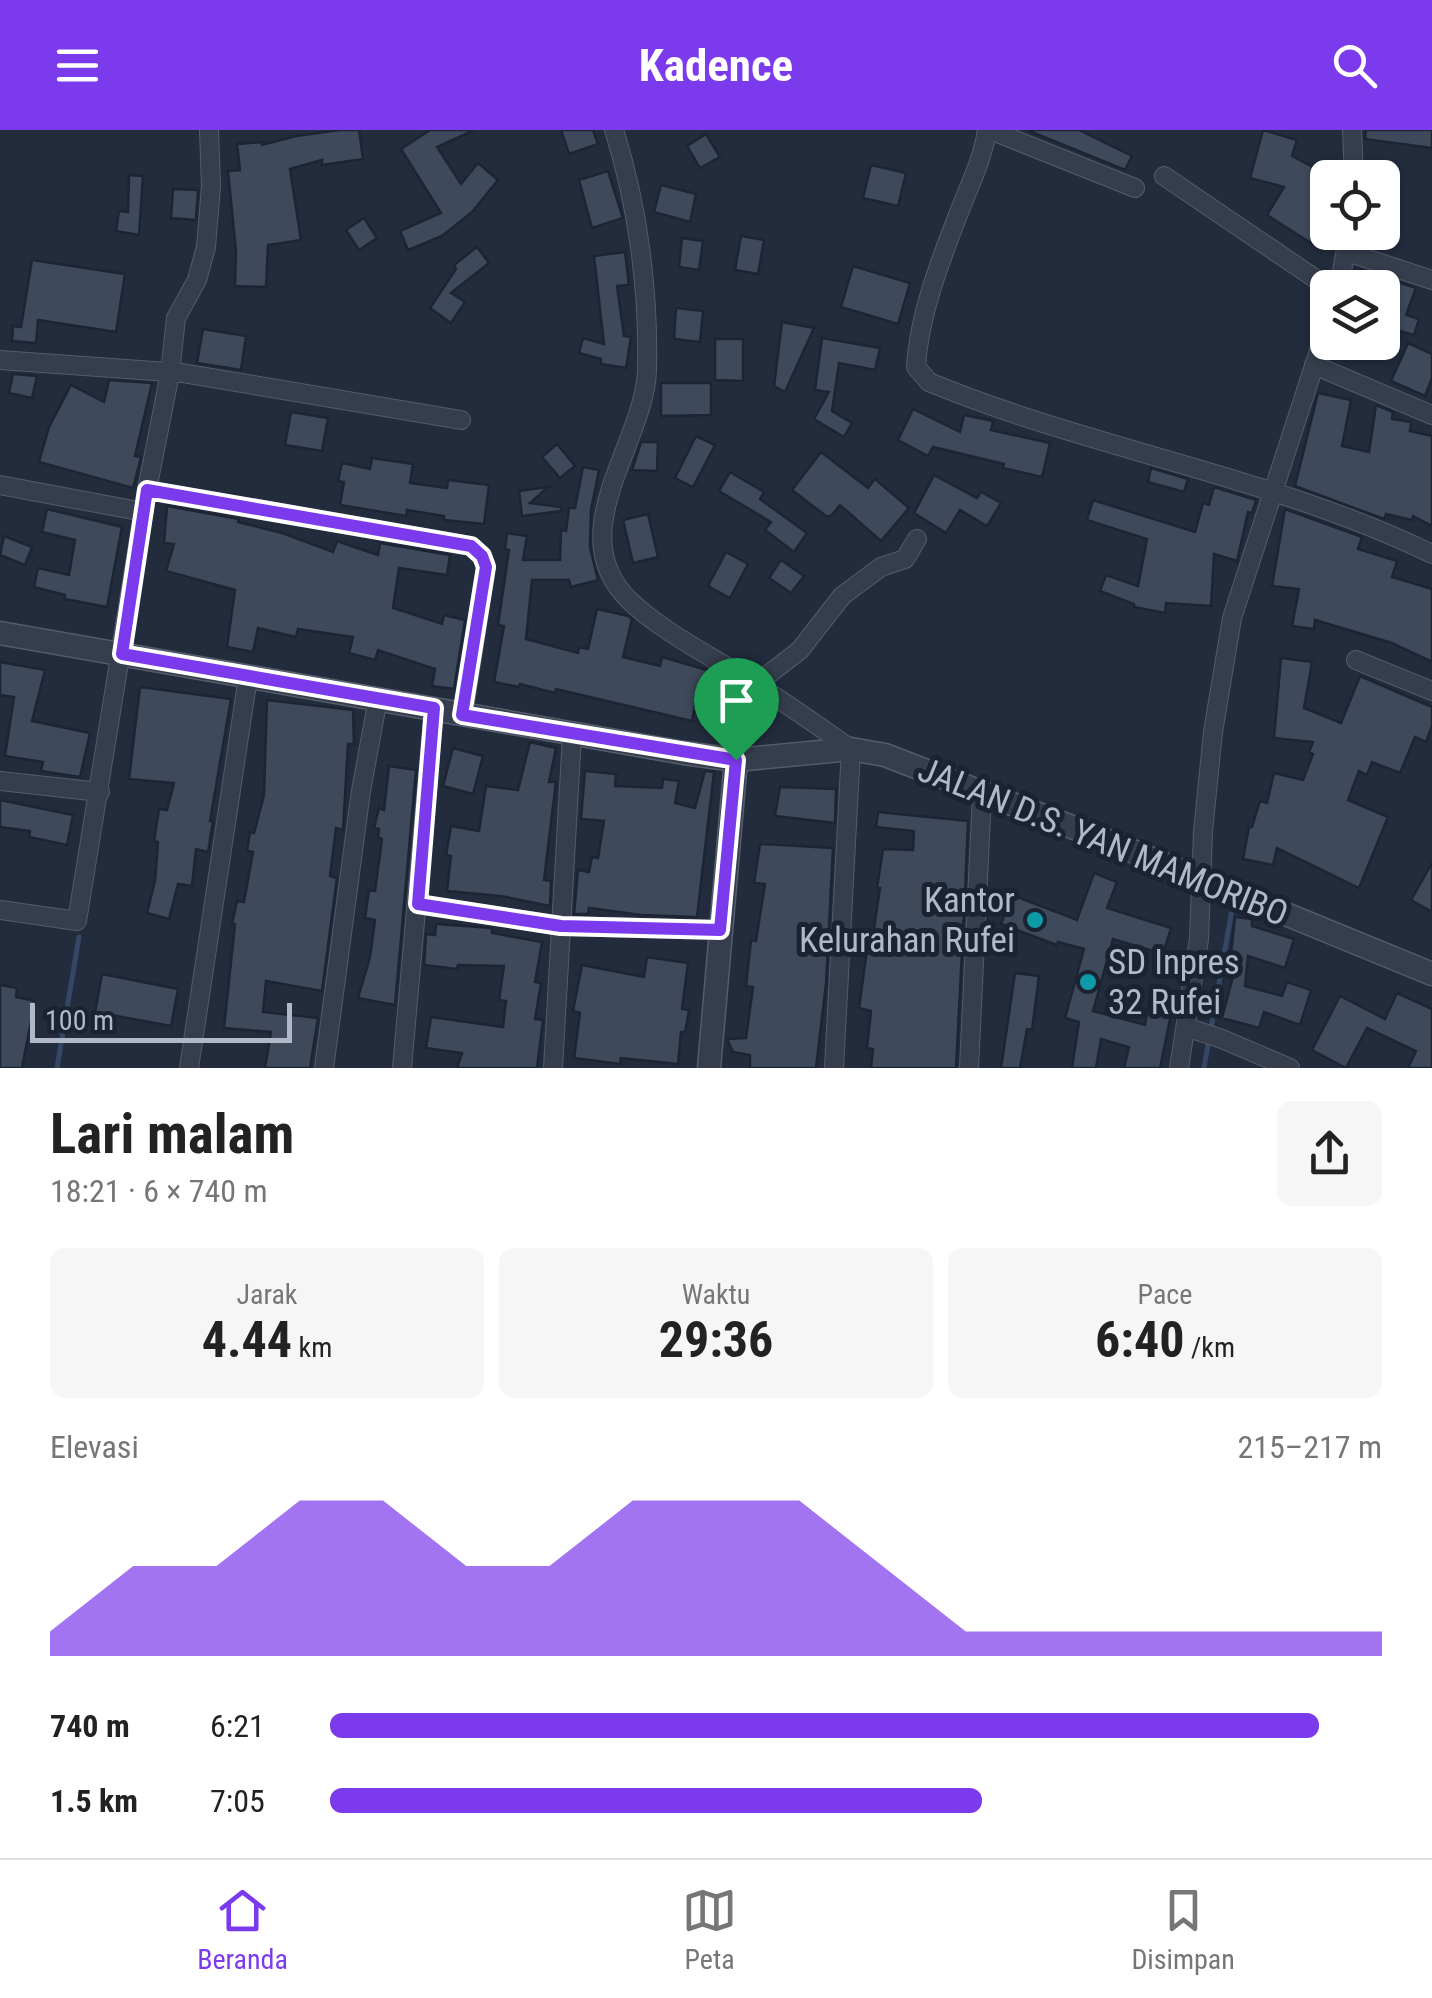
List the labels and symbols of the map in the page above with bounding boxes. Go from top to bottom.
pin [694,658,779,761]
street label: JALAN D.S. YAN MAMORIBO [912,749,1294,935]
place label: Kantor Kelurahan Rufei [799,880,1015,961]
marker: Kantor Kelurahan Rufei [1024,909,1046,931]
place label: SD Inpres 32 Rufei [1108,942,1240,1023]
marker: SD Inpres 32 Rufei [1077,971,1099,993]
scale bar [30,998,292,1043]

